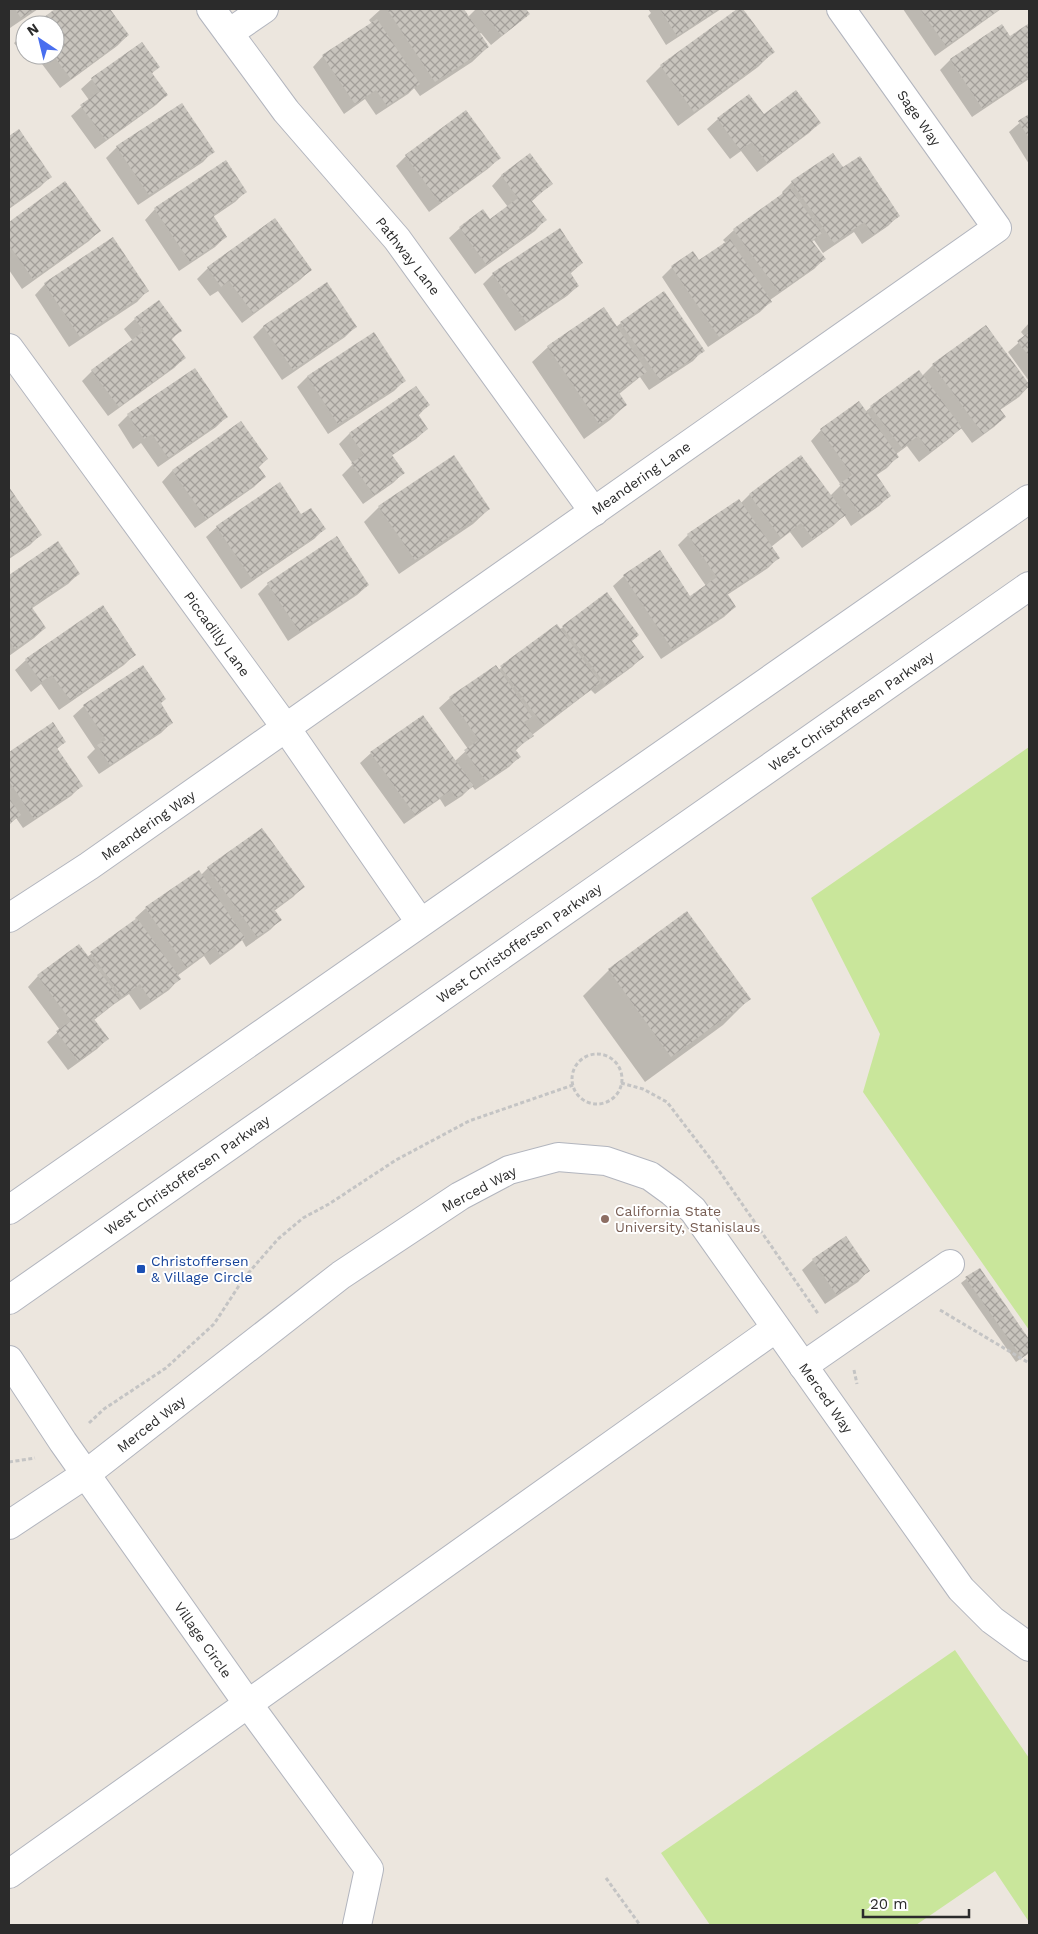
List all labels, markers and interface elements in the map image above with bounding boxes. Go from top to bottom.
north arrow [15,15,65,65]
text: N [24,20,41,39]
street label: Sage Way [894,87,944,150]
street label: Pathway Lane [373,214,443,298]
street label: Meandering Lane [589,438,693,518]
street label: Piccadilly Lane [181,588,253,680]
street label: West Christoffersen Parkway [765,647,937,774]
street label: Meandering Way [98,786,199,863]
street label: West Christoffersen Parkway [433,879,605,1006]
street label: West Christoffersen Parkway [101,1111,273,1238]
street label: Merced Way [439,1162,520,1215]
place label: California State University, Stanislaus [615,1203,760,1235]
marker: California State University, Stanislaus [599,1213,611,1225]
place label: Christoffersen & Village Circle [151,1253,253,1285]
marker: Christoffersen & Village Circle [135,1263,147,1275]
street label: Merced Way [796,1360,857,1437]
street label: Merced Way [114,1392,189,1456]
street label: Village Circle [171,1599,235,1681]
scale bar [863,1886,969,1918]
text: 20 m [870,1895,908,1913]

